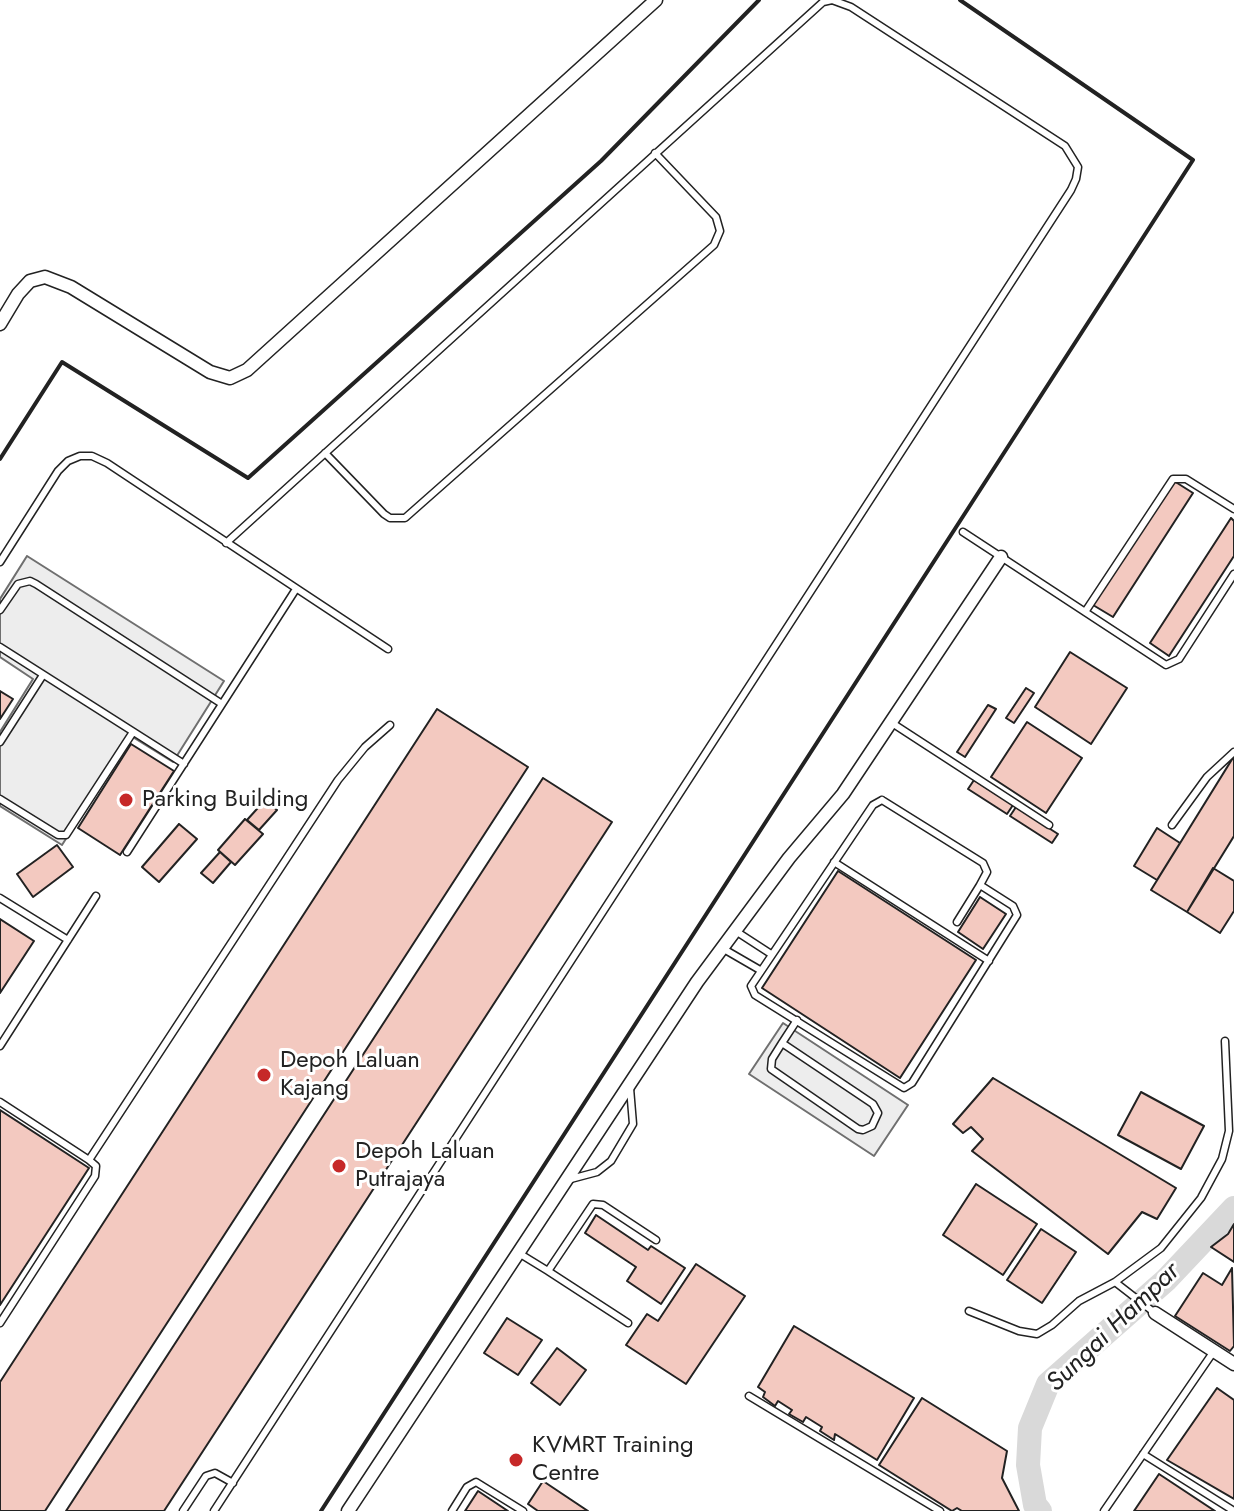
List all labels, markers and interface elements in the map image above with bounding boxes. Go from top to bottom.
place label: Parking Building [142,786,308,814]
marker: Parking Building [117,791,135,809]
place label: Depoh Laluan Kajang [280,1047,420,1103]
marker: Depoh Laluan Kajang [255,1066,273,1084]
place label: Depoh Laluan Putrajaya [355,1138,495,1194]
marker: Depoh Laluan Putrajaya [330,1157,348,1175]
water label: Sungai Hampar [1041,1257,1187,1399]
place label: KVMRT Training Centre [532,1432,694,1488]
marker: KVMRT Training Centre [507,1451,525,1469]

